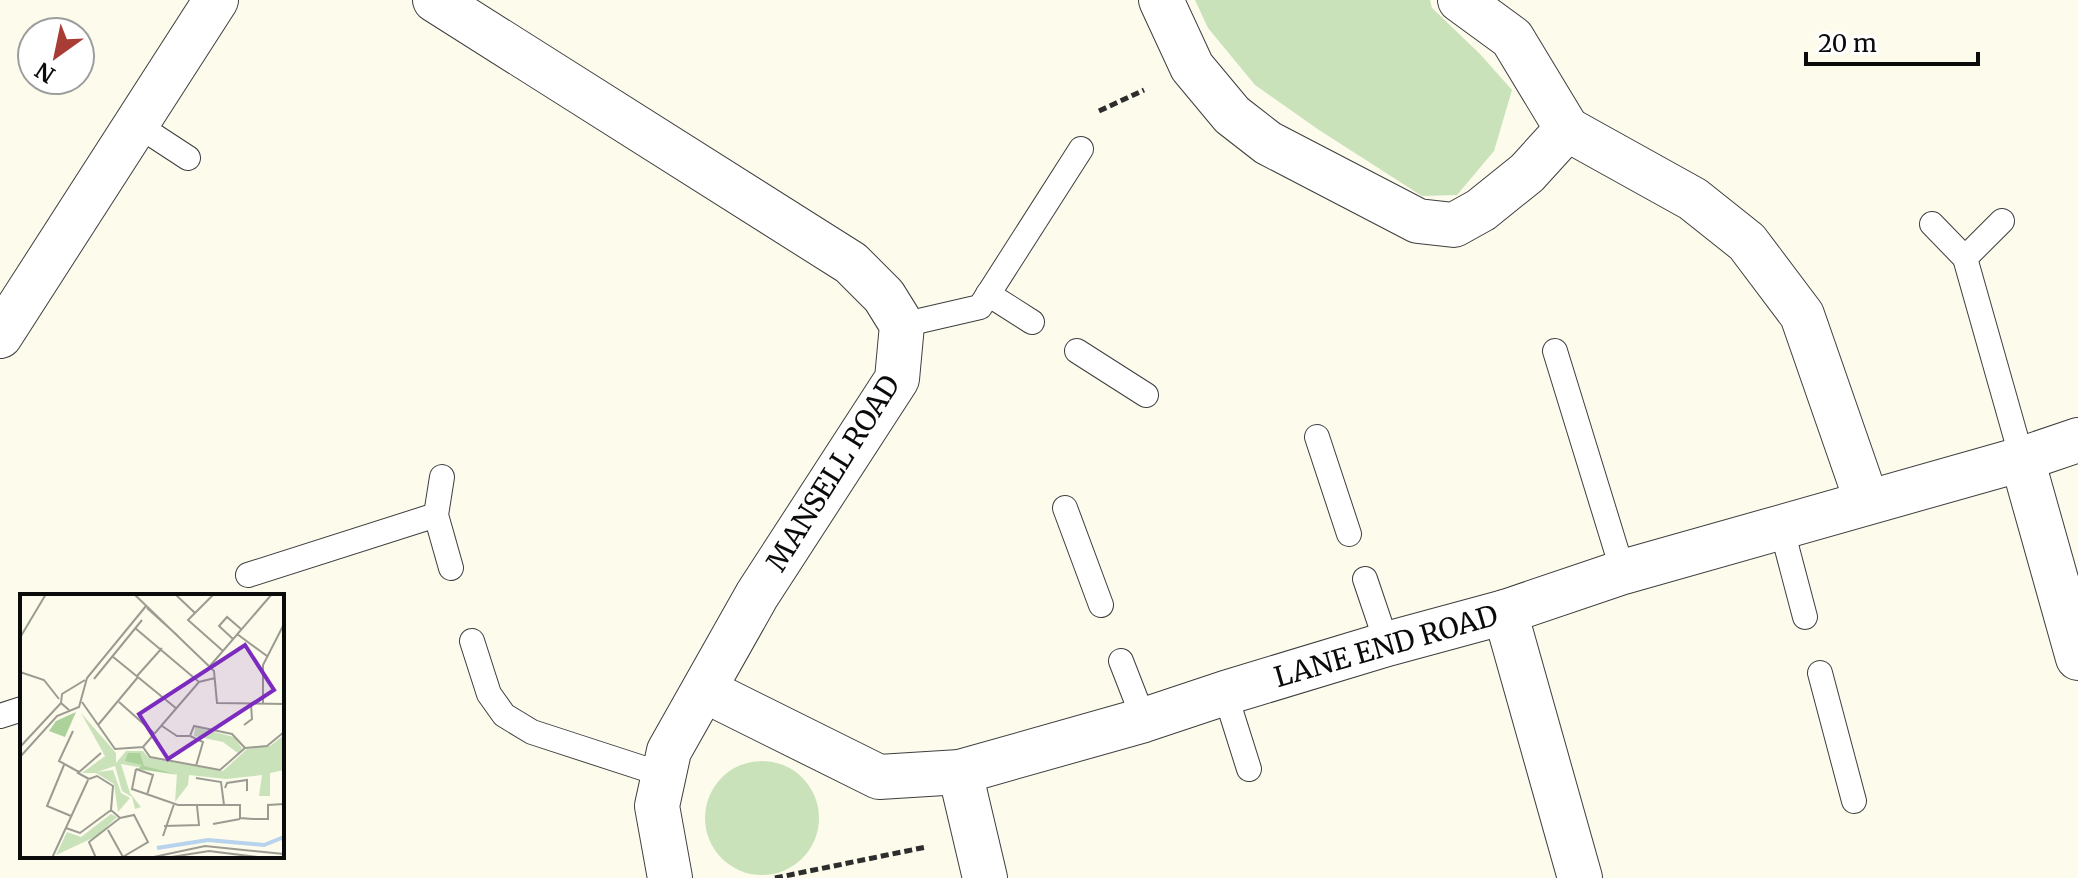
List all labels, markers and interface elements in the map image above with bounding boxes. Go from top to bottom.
north arrow [16,16,96,96]
scale bar [1806,16,1978,66]
text: 20 m [1818,28,1877,59]
text: N [30,56,60,89]
street label: MANSELL ROAD [758,368,908,578]
inset map [20,594,284,858]
street label: LANE END ROAD [1270,597,1502,695]

